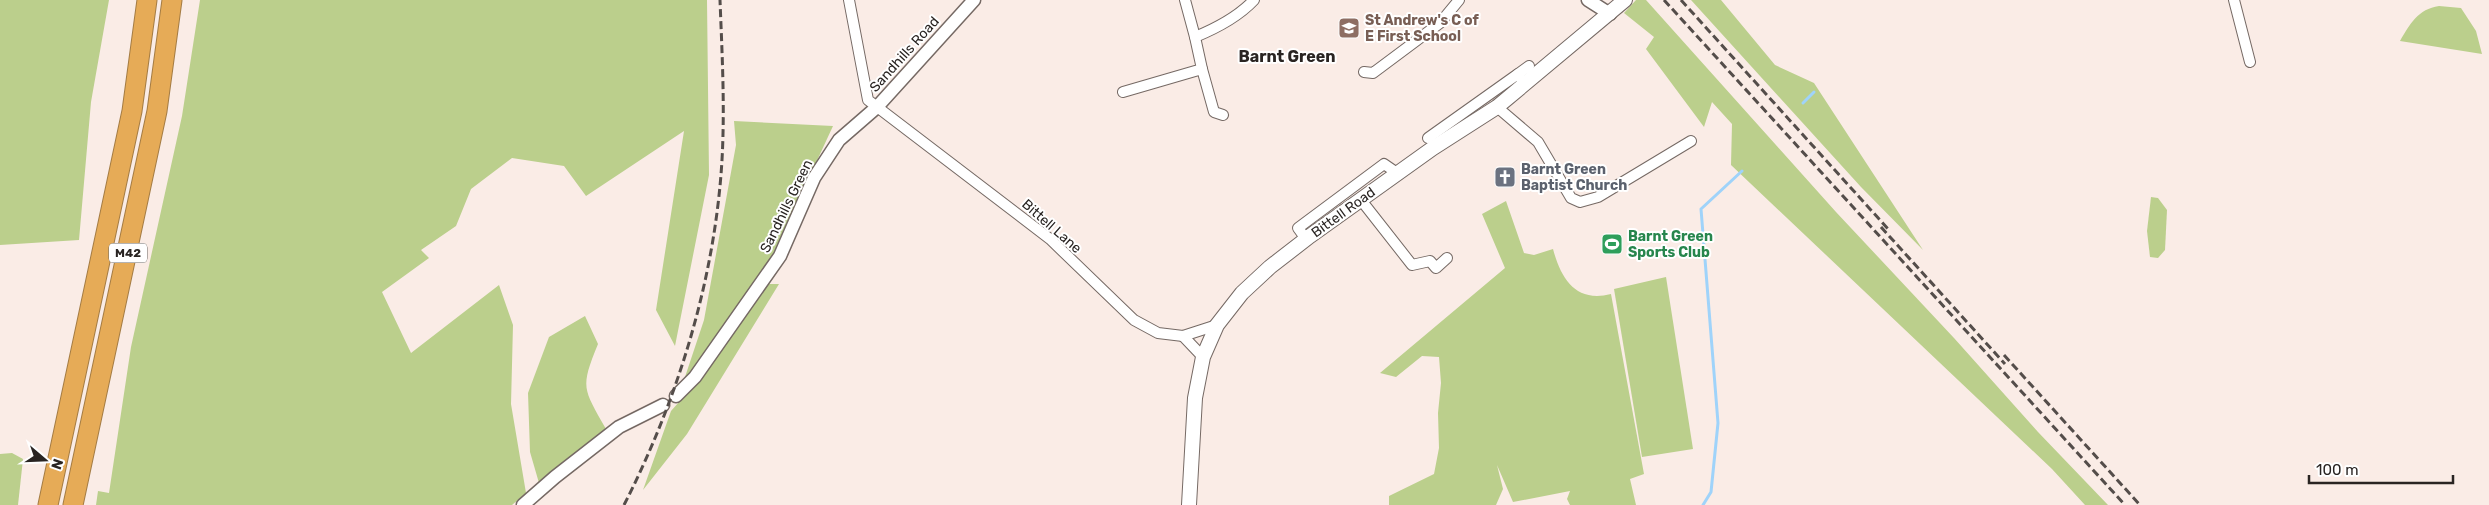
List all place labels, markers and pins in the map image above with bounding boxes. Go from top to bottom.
place label: St Andrew's C of E First School [1365,12,1480,45]
school or university icon: St Andrew's C of E First School [1337,16,1361,40]
place label: Barnt Green Baptist Church [1521,161,1627,194]
church icon: Barnt Green Baptist Church [1493,165,1517,189]
place label: Barnt Green Sports Club [1628,228,1713,261]
sports icon: Barnt Green Sports Club [1600,232,1624,256]

